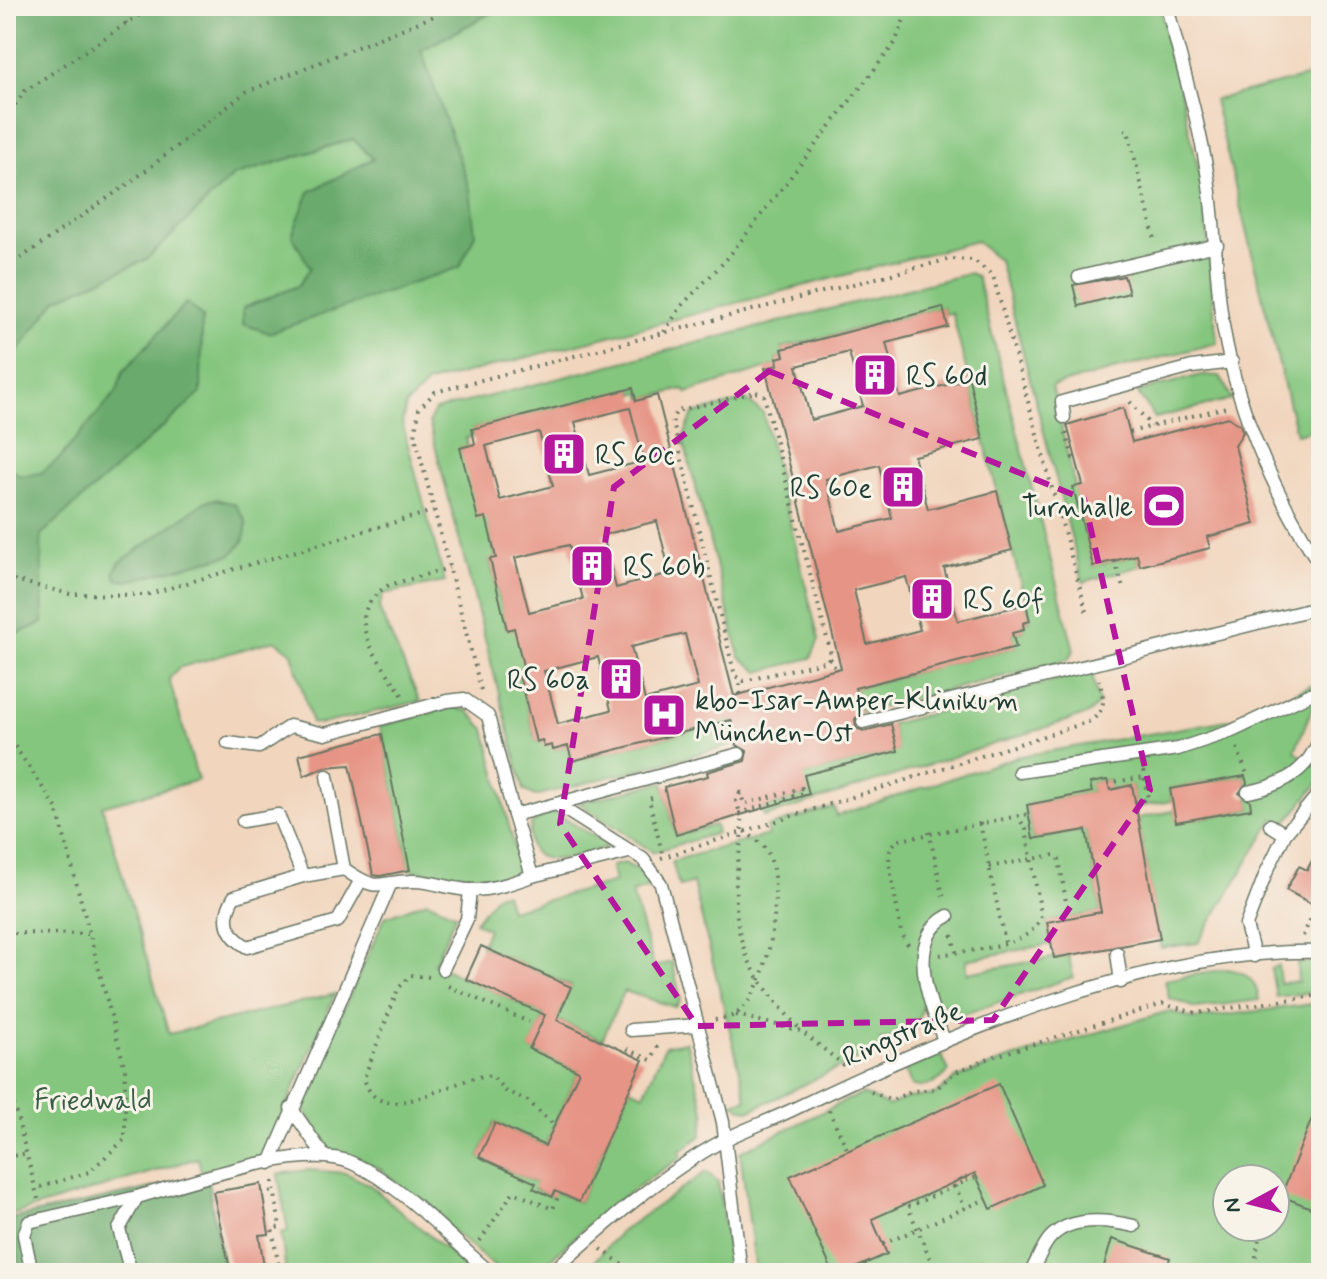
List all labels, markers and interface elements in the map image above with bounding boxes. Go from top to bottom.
building icon: RS 60d [851,351,899,399]
place label: RS 60d [906,359,987,396]
building icon: RS 60c [540,430,588,478]
place label: RS 60c [595,438,675,475]
building icon: RS 60e [879,463,927,511]
place label: RS 60e [790,471,872,508]
sports icon: Turnhalle [1140,482,1188,530]
place label: Turnhalle [1021,490,1133,527]
building icon: RS 60b [568,542,616,590]
place label: RS 60b [623,550,705,587]
building icon: RS 60f [908,575,956,623]
place label: RS 60f [963,583,1044,620]
building icon: RS 60a [597,655,645,703]
place label: RS 60a [507,663,590,700]
place label: kbo-Isar-Amper-Klinikum München-Ost [695,683,1018,752]
hospital icon: kbo-Isar-Amper-Klinikum München-Ost [640,691,688,739]
street label: Ringstraße [837,994,969,1079]
park label: Friedwald [34,1083,152,1120]
north arrow [1211,1163,1291,1243]
text: N [1218,1196,1248,1214]

